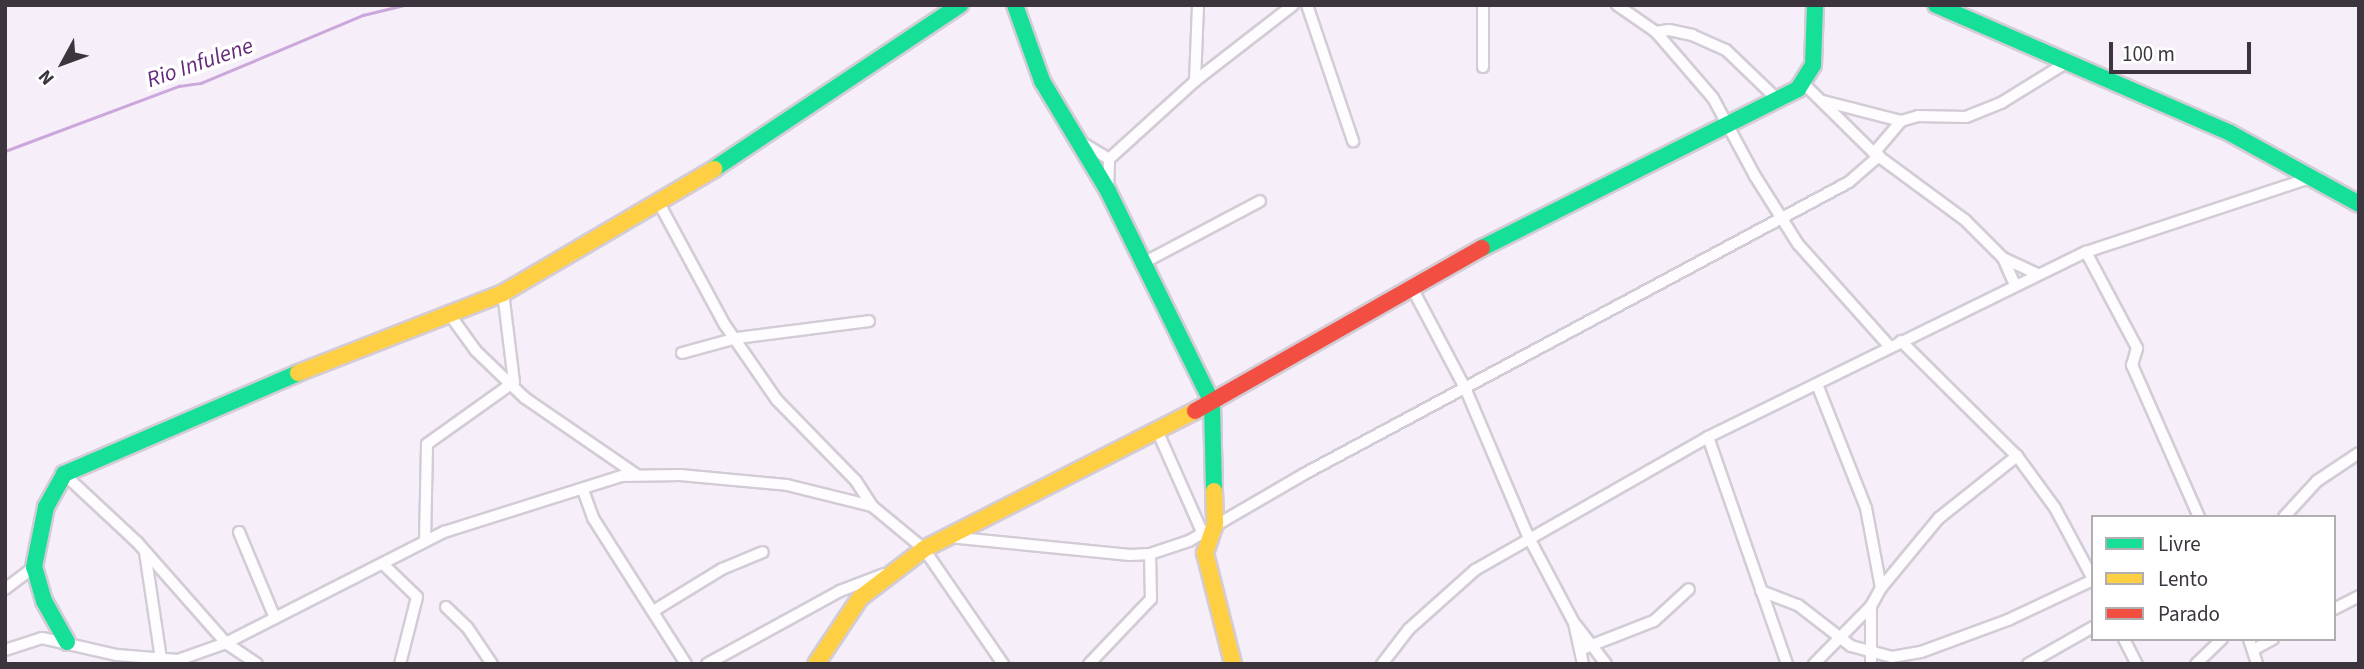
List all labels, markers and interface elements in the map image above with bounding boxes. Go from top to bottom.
north arrow [28,28,98,98]
scale bar [2112,28,2254,72]
water label: Rio Infulene [143,32,257,94]
text: 100 m [2122,39,2175,69]
text: N [32,63,61,91]
legend [2091,515,2336,641]
text: Livre [2158,529,2201,559]
text: Lento [2158,564,2208,594]
text: Parado [2158,599,2220,629]

